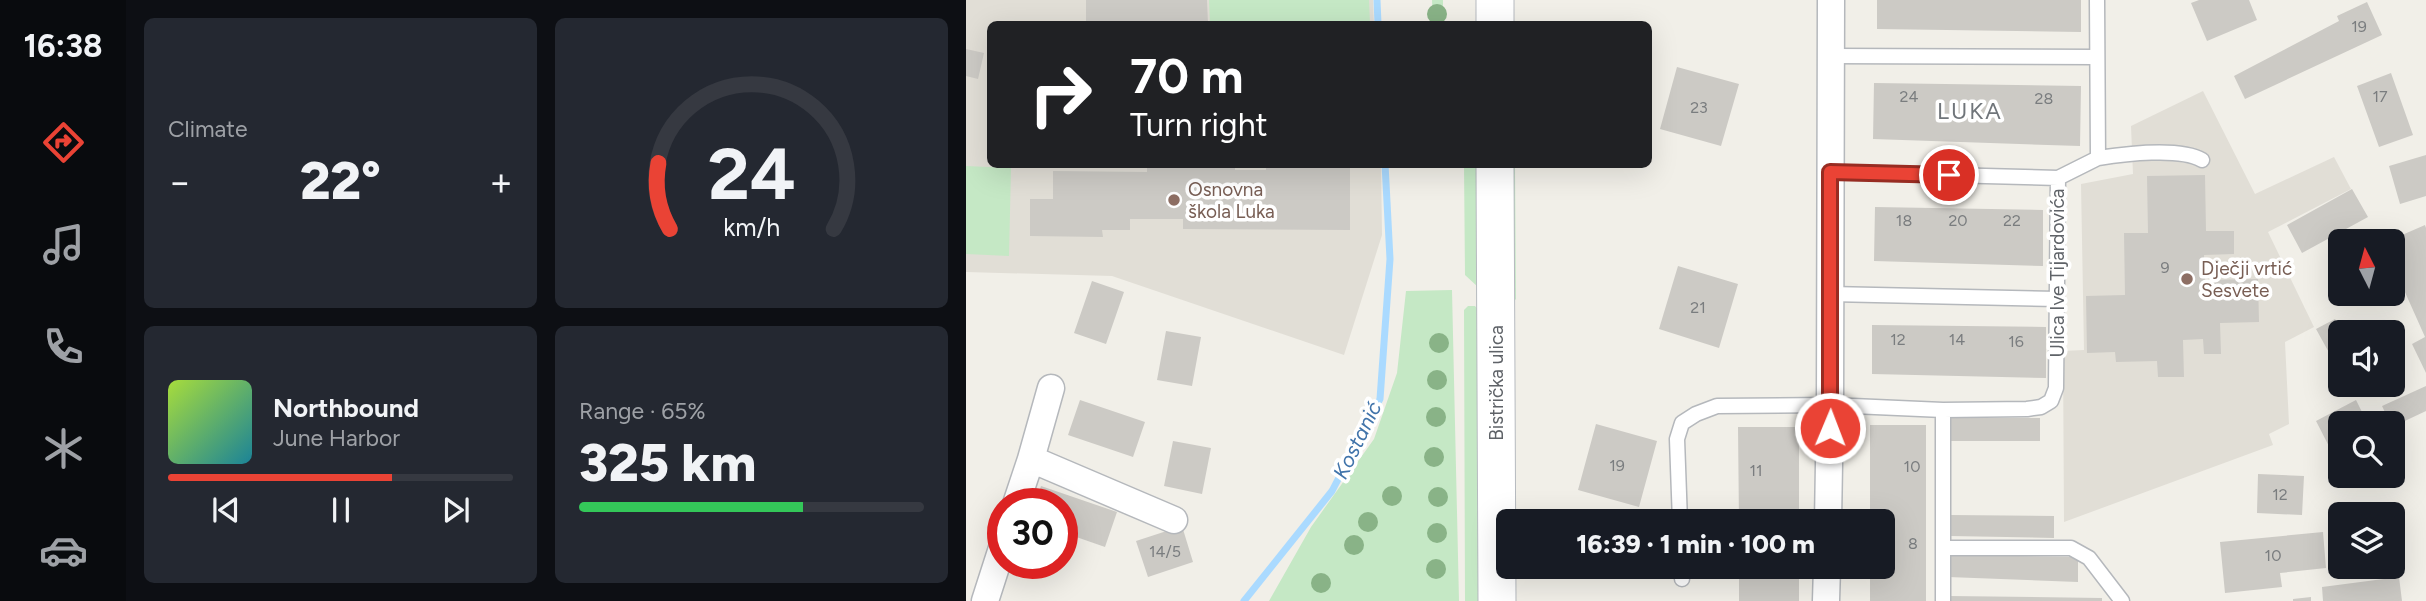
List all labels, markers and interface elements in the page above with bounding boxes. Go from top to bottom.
house number: 19 [2351,17,2367,36]
text: 16:38 [23,27,103,65]
text: 70 m [1130,46,1243,105]
icon: right [1015,49,1106,140]
house number: 24 [1900,87,1918,106]
house number: 17 [2372,87,2388,106]
house number: 28 [2035,89,2053,108]
district label: LUKA [1937,97,2003,125]
house number: 23 [1690,98,1708,117]
text: Turn right [1130,106,1268,144]
text: Climate [168,115,247,143]
icon: directions [39,118,88,167]
text: 24 [707,130,796,217]
pin [1919,145,1979,205]
text: 22° [300,150,381,212]
icon: arrive [1930,156,1968,194]
text: − [168,159,192,205]
text: + [489,159,513,205]
place label: Osnovna škola Luka [1188,178,1275,223]
street label: Ulica Ive Tijardovića [2046,189,2069,357]
marker: Osnovna škola Luka [1166,192,1182,208]
house number: 18 [1896,211,1912,230]
house number: 20 [1948,211,1968,230]
house number: 22 [2003,211,2021,230]
text: km/h [723,212,780,242]
icon: music [39,220,88,269]
north arrow [2328,229,2404,306]
map controls [2328,229,2405,579]
place label: Dječji vrtić Sesvete [2201,257,2292,302]
house number: 9 [2160,258,2170,277]
marker: Dječji vrtić Sesvete [2179,271,2195,287]
house number: 21 [1690,298,1706,317]
button: sound [2328,320,2405,397]
icon: phone [39,322,88,371]
street label: Bistrička ulica [1485,325,1508,441]
house number: 12 [1890,330,1906,349]
house number: 14 [1949,330,1965,349]
house number: 16 [2008,332,2024,351]
position arrow [1793,391,1867,465]
text: Northbound [273,392,419,424]
text: Range · 65% [579,397,706,425]
water label: Kostanić [1328,397,1387,483]
button: search [2328,411,2405,488]
icon: climate [39,424,88,473]
text: June Harbor [273,424,400,452]
text: 325 km [579,432,756,494]
house number: 19 [1609,456,1625,475]
house number: 10 [1904,457,1920,476]
house number: 11 [1749,461,1763,480]
house number: 12 [2272,485,2288,504]
speed limit sign: 30 [987,488,1078,579]
icon: previous [207,491,245,529]
icon: pause [322,491,360,529]
icon: next [437,491,475,529]
button: layers [2328,502,2405,579]
icon: car [39,526,88,575]
text: 16:39 · 1 min · 100 m [1576,528,1815,560]
house number: 8 [1908,534,1918,553]
house number: 14/5 [1149,542,1181,561]
house number: 10 [2265,546,2281,565]

